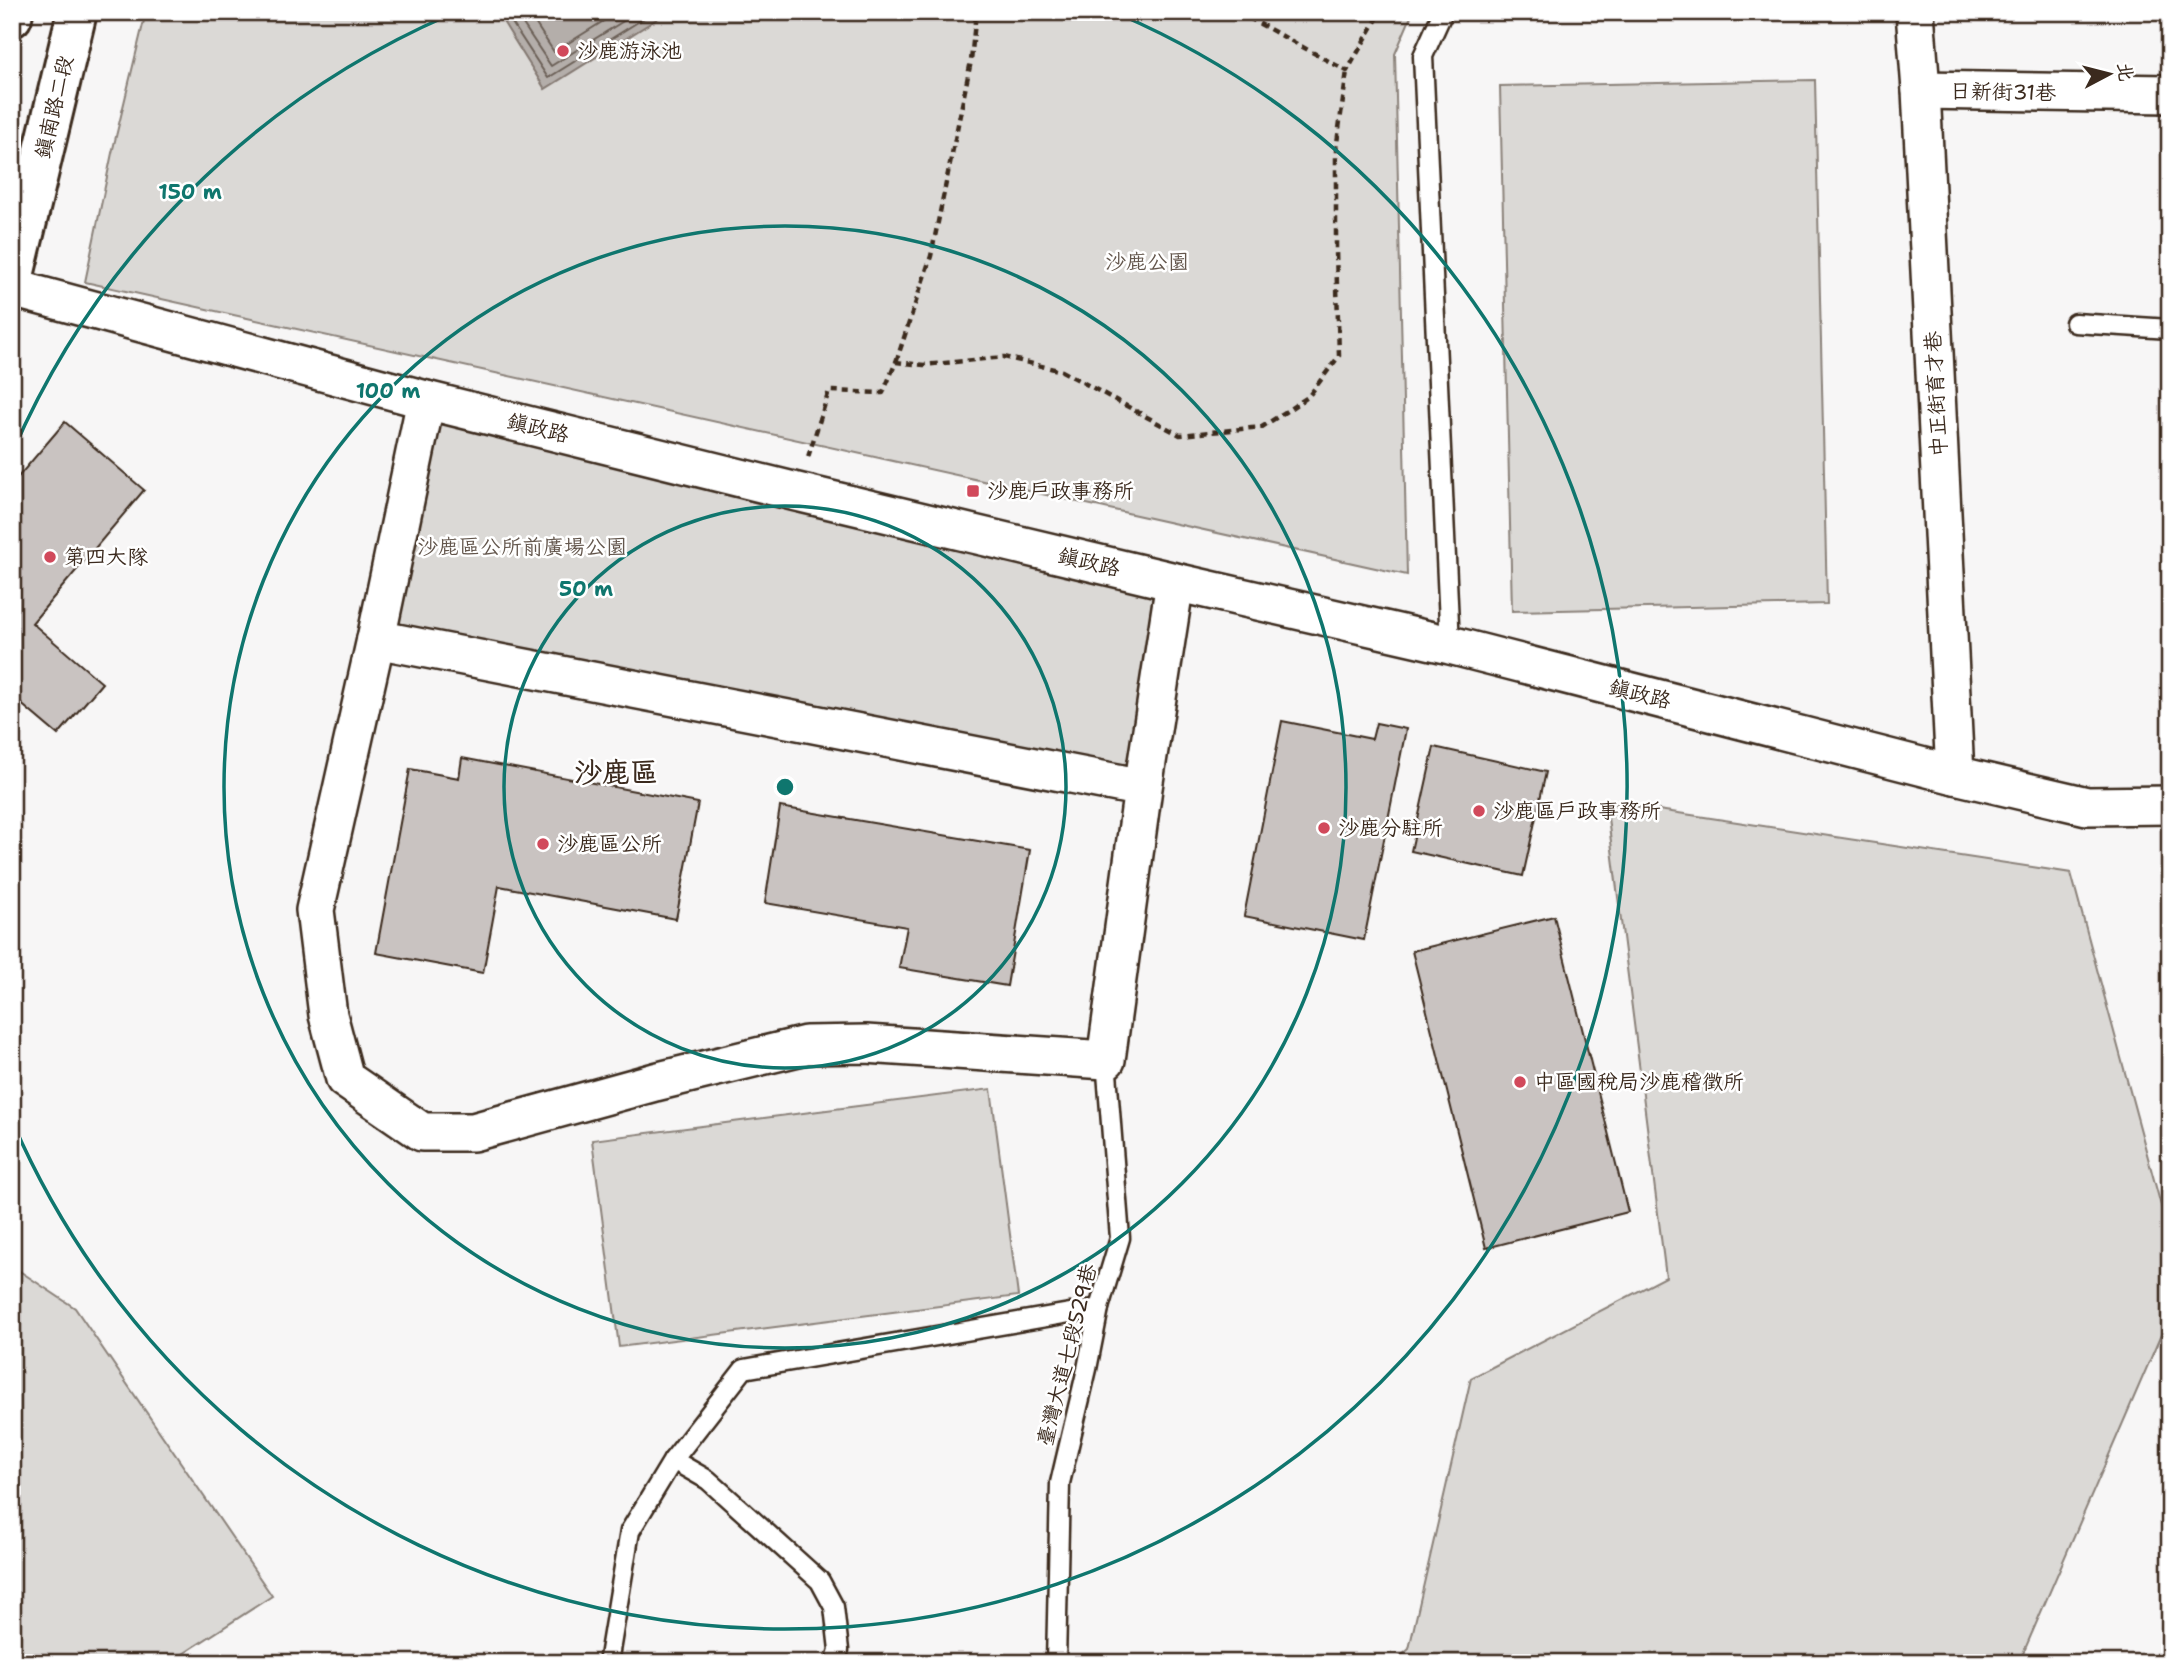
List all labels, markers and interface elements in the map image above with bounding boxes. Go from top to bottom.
place label: 沙鹿游泳池 [577,37,682,65]
north arrow [2074,38,2144,108]
marker: 沙鹿游泳池 [555,43,571,59]
street label: 鎮南路二段 [29,53,79,161]
text: 北 [2112,61,2139,83]
street label: 日新街31巷 [1950,77,2056,107]
text: 150 m [158,178,222,206]
park label: 沙鹿公園 [1105,248,1189,276]
street label: 中正街育才巷 [1919,330,1953,458]
text: 100 m [356,377,420,405]
street label: 鎮政路 [504,407,572,449]
place label: 沙鹿戶政事務所 [987,477,1134,505]
marker: 沙鹿戶政事務所 [965,483,981,499]
park label: 沙鹿區公所前廣場公園 [417,533,627,561]
street label: 鎮政路 [1055,541,1123,583]
place label: 第四大隊 [64,543,148,571]
marker: 第四大隊 [42,549,58,565]
text: 50 m [559,575,613,603]
street label: 鎮政路 [1606,673,1674,715]
district label: 沙鹿區 [574,753,658,791]
centre of rings [773,775,797,799]
place label: 沙鹿區戶政事務所 [1493,797,1661,825]
marker: 沙鹿區戶政事務所 [1471,803,1487,819]
place label: 沙鹿分駐所 [1338,814,1443,842]
marker: 沙鹿分駐所 [1316,820,1332,836]
place label: 沙鹿區公所 [557,830,662,858]
marker: 沙鹿區公所 [535,836,551,852]
place label: 中區國稅局沙鹿稽徵所 [1534,1068,1744,1096]
marker: 中區國稅局沙鹿稽徵所 [1512,1074,1528,1090]
street label: 臺灣大道七段529巷 [1031,1261,1103,1449]

